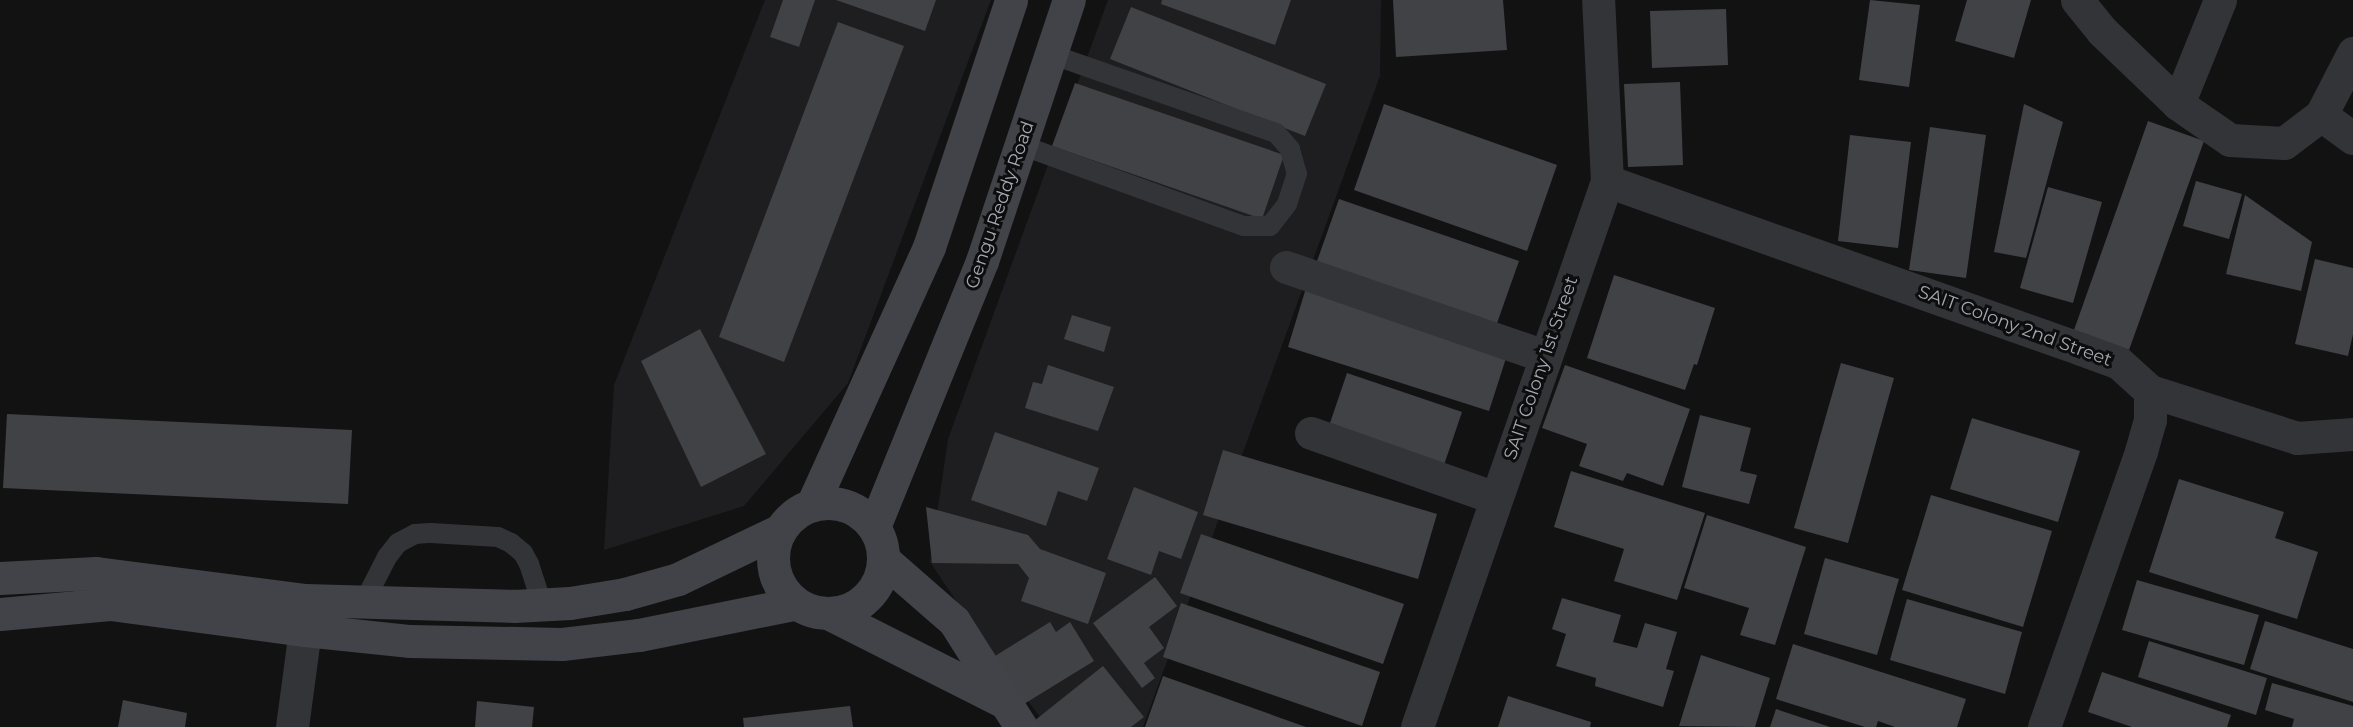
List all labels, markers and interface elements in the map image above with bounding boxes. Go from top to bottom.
street label: Gengu Reddy Road [961,118,1039,292]
street label: SAIT Colony 1st Street [1499,274,1583,462]
street label: SAIT Colony 2nd Street [1915,281,2115,371]

